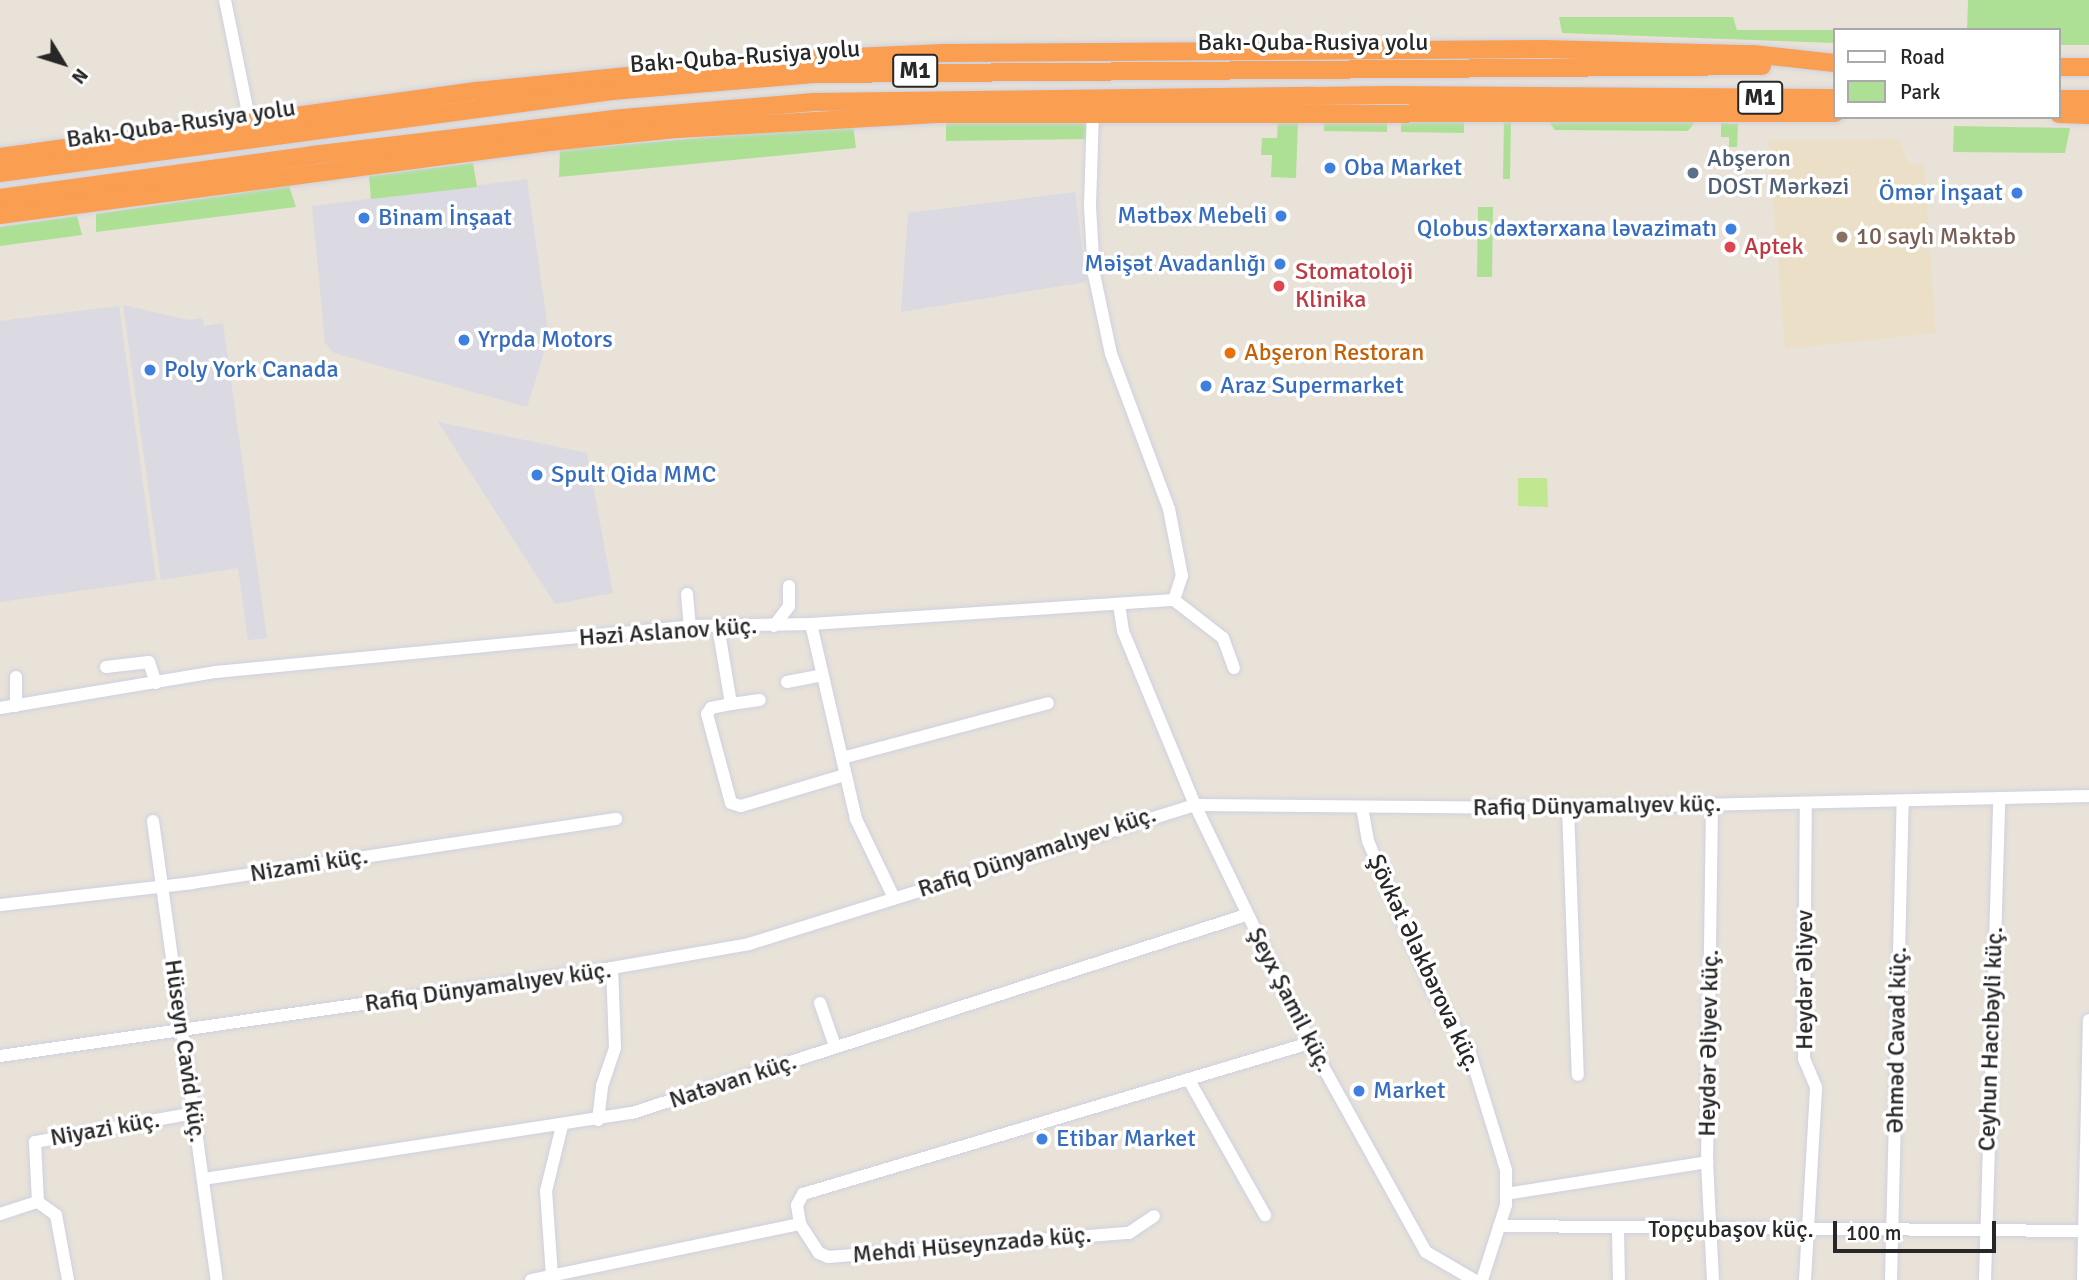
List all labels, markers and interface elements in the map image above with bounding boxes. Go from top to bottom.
north arrow [28,28,98,98]
legend [1834,28,2061,119]
street label: Bakı-Quba-Rusiya yolu [1198,29,1428,57]
street label: Bakı-Quba-Rusiya yolu [629,35,861,79]
text: Road [1900,44,1945,70]
road number: M1 [890,52,940,90]
text: N [66,63,93,89]
road number: M1 [1736,78,1784,118]
text: Park [1900,79,1940,105]
street label: Bakı-Quba-Rusiya yolu [65,94,297,154]
place label: Abşeron DOST Mərkəzi [1707,145,1849,201]
place label: Oba Market [1344,154,1462,182]
marker: Oba Market [1322,160,1338,176]
marker: Abşeron DOST Mərkəzi [1685,165,1701,181]
place label: Ömər İnşaat [1879,179,2003,207]
marker: Ömər İnşaat [2009,185,2025,201]
place label: Mətbəx Mebeli [1117,202,1267,230]
place label: Binam İnşaat [378,204,512,232]
marker: Mətbəx Mebeli [1273,208,1289,224]
marker: Binam İnşaat [356,210,372,226]
place label: Qlobus dəxtərxana ləvazimatı [1417,215,1717,243]
marker: Qlobus dəxtərxana ləvazimatı [1723,221,1739,237]
place label: 10 saylı Məktəb [1856,223,2016,251]
marker: 10 saylı Məktəb [1834,229,1850,245]
place label: Aptek [1744,233,1804,261]
marker: Aptek [1722,239,1738,255]
place label: Məişət Avadanlığı [1084,250,1266,278]
marker: Məişət Avadanlığı [1272,256,1288,272]
place label: Stomatoloji Klinika [1295,258,1413,314]
marker: Stomatoloji Klinika [1269,276,1289,296]
place label: Yrpda Motors [478,326,613,354]
marker: Yrpda Motors [456,332,472,348]
place label: Abşeron Restoran [1244,339,1424,367]
marker: Abşeron Restoran [1222,345,1238,361]
place label: Poly York Canada [164,356,339,384]
marker: Poly York Canada [142,362,158,378]
place label: Araz Supermarket [1220,372,1404,400]
marker: Araz Supermarket [1198,378,1214,394]
place label: Spult Qida MMC [551,461,716,489]
marker: Spult Qida MMC [529,467,545,483]
street label: Həzi Aslanov küç. [578,611,758,653]
street label: Rafiq Dünyamalıyev küç. [1473,789,1721,823]
street label: Rafiq Dünyamalıyev küç. [914,800,1160,904]
street label: Nizami küç. [248,841,370,889]
street label: Şövkət Ələkbərova küç. [1361,850,1487,1076]
street label: Heydər Əliyev [1791,910,1819,1050]
street label: Şeyx Şamil küç. [1241,923,1339,1077]
street label: Ceyhun Hacıbəyli küç. [1973,926,2009,1152]
street label: Əhməd Cavad küç. [1881,946,1913,1134]
street label: Heydər Əliyev küç. [1693,949,1725,1137]
street label: Rafiq Dünyamalıyev küç. [363,955,613,1019]
street label: Hüseyn Cavid küç. [158,958,212,1144]
street label: Natəvan küç. [666,1047,800,1115]
place label: Market [1373,1077,1445,1105]
marker: Market [1351,1083,1367,1099]
street label: Niyazi küç. [48,1105,162,1153]
place label: Etibar Market [1056,1125,1196,1153]
marker: Etibar Market [1034,1131,1050,1147]
scale bar [1837,1206,2000,1250]
street label: Topçubaşov küç. [1648,1216,1814,1244]
street label: Mehdi Hüseynzadə küç. [851,1220,1093,1270]
text: 100 m [1846,1220,1901,1246]

